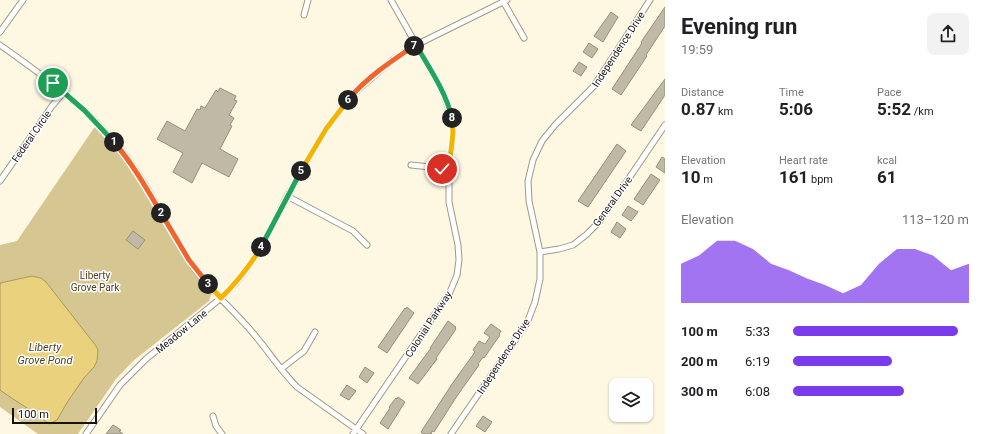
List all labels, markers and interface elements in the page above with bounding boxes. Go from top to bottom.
street label: Independence Drive [590,10,647,89]
button: share [927,13,969,55]
text: Evening run [681,14,797,39]
pin: 7 [404,36,424,56]
text: 7 [411,39,417,52]
text: 19:59 [681,42,713,57]
pin [36,66,70,100]
icon: arrive [42,72,64,94]
text: Distance [681,86,724,99]
text: Time [779,86,804,99]
text: Pace [877,86,901,99]
pin: 6 [338,90,358,110]
text: 6 [345,93,351,106]
text: 0.87 [681,99,715,119]
text: 5:06 [779,99,813,119]
text: 5:52 [877,99,911,119]
text: km [715,105,733,118]
text: /km [911,105,934,118]
street label: Federal Circle [10,108,53,164]
pin: 8 [442,108,462,128]
text: 8 [449,111,455,124]
pin: 1 [104,132,124,152]
text: 1 [111,135,117,148]
pin [425,152,459,186]
text: Elevation [681,154,726,167]
text: Heart rate [779,154,828,167]
text: kcal [877,154,897,167]
icon: check [431,158,453,180]
pin: 5 [291,161,311,181]
text: 5 [298,164,304,177]
text: 10 [681,167,701,187]
text: 161 [779,167,808,187]
text: 61 [877,167,897,187]
text: m [701,173,713,186]
text: bpm [808,173,833,186]
street label: General Drive [591,174,634,228]
pin: 2 [151,203,171,223]
text: 2 [158,206,164,219]
text: Elevation [681,212,734,227]
text: 113–120 m [902,212,969,227]
pin: 4 [251,237,271,257]
text: 4 [258,240,264,253]
park label: Liberty Grove Park [71,270,120,293]
pin: 3 [198,274,218,294]
text: 3 [205,277,211,290]
street label: Colonial Parkway [403,289,454,359]
street label: Meadow Lane [154,307,209,355]
street label: Independence Drive [475,317,532,396]
text: 100 m [681,324,718,339]
text: 5:33 [745,324,770,339]
water label: Liberty Grove Pond [18,341,73,367]
text: 200 m [681,354,718,369]
text: 6:19 [745,354,770,369]
map controls [609,378,653,422]
button: layers [609,378,653,422]
text: 300 m [681,384,718,399]
text: 6:08 [745,384,770,399]
scale bar [12,406,97,425]
text: 100 m [18,408,49,421]

